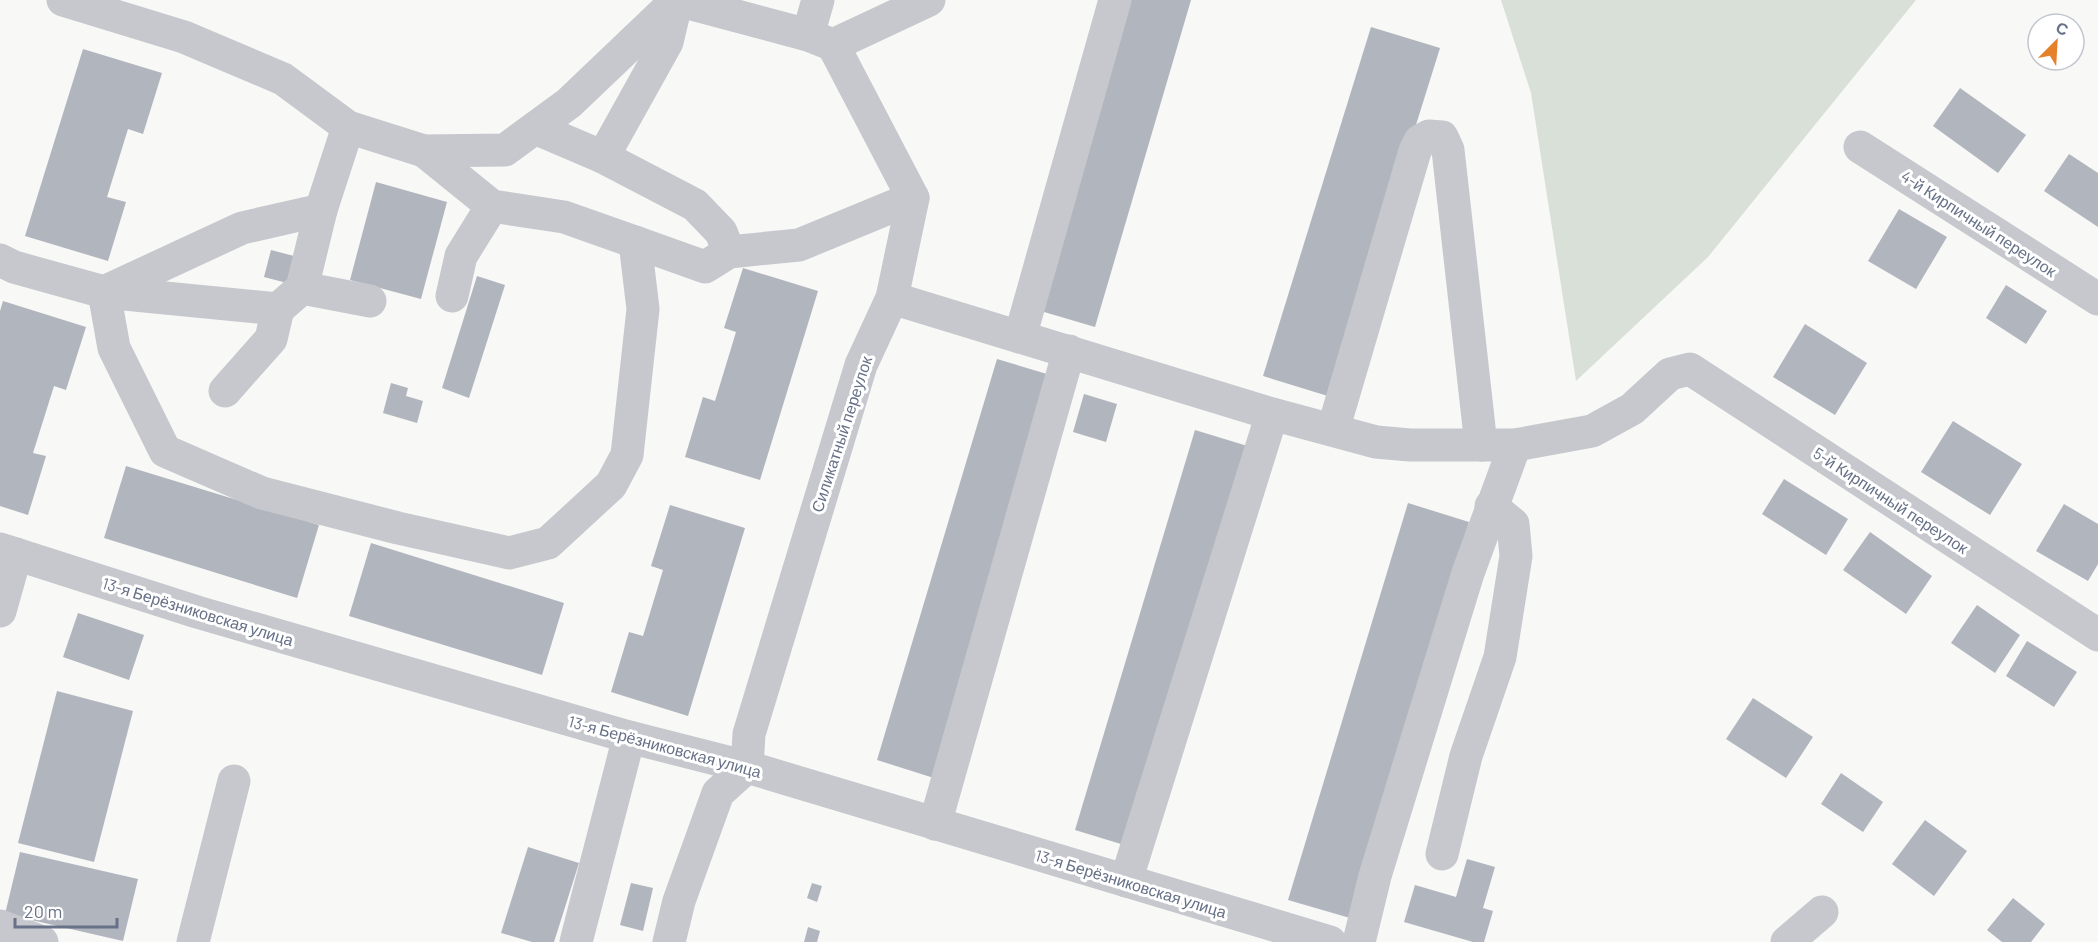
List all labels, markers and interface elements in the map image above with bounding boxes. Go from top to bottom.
north arrow [2026,12,2086,72]
text: С [2053,17,2072,39]
street label: 4-й Кирпичный переулок [1898,166,2061,281]
street label: Силикатный переулок [807,353,875,514]
street label: 5-й Кирпичный переулок [1810,443,1973,558]
street label: 13-я Берёзниковская улица [100,573,296,649]
street label: 13-я Берёзниковская улица [567,711,764,781]
street label: 13-я Берёзниковская улица [1033,845,1229,921]
scale bar [15,891,117,929]
text: 20 m [24,900,62,922]

